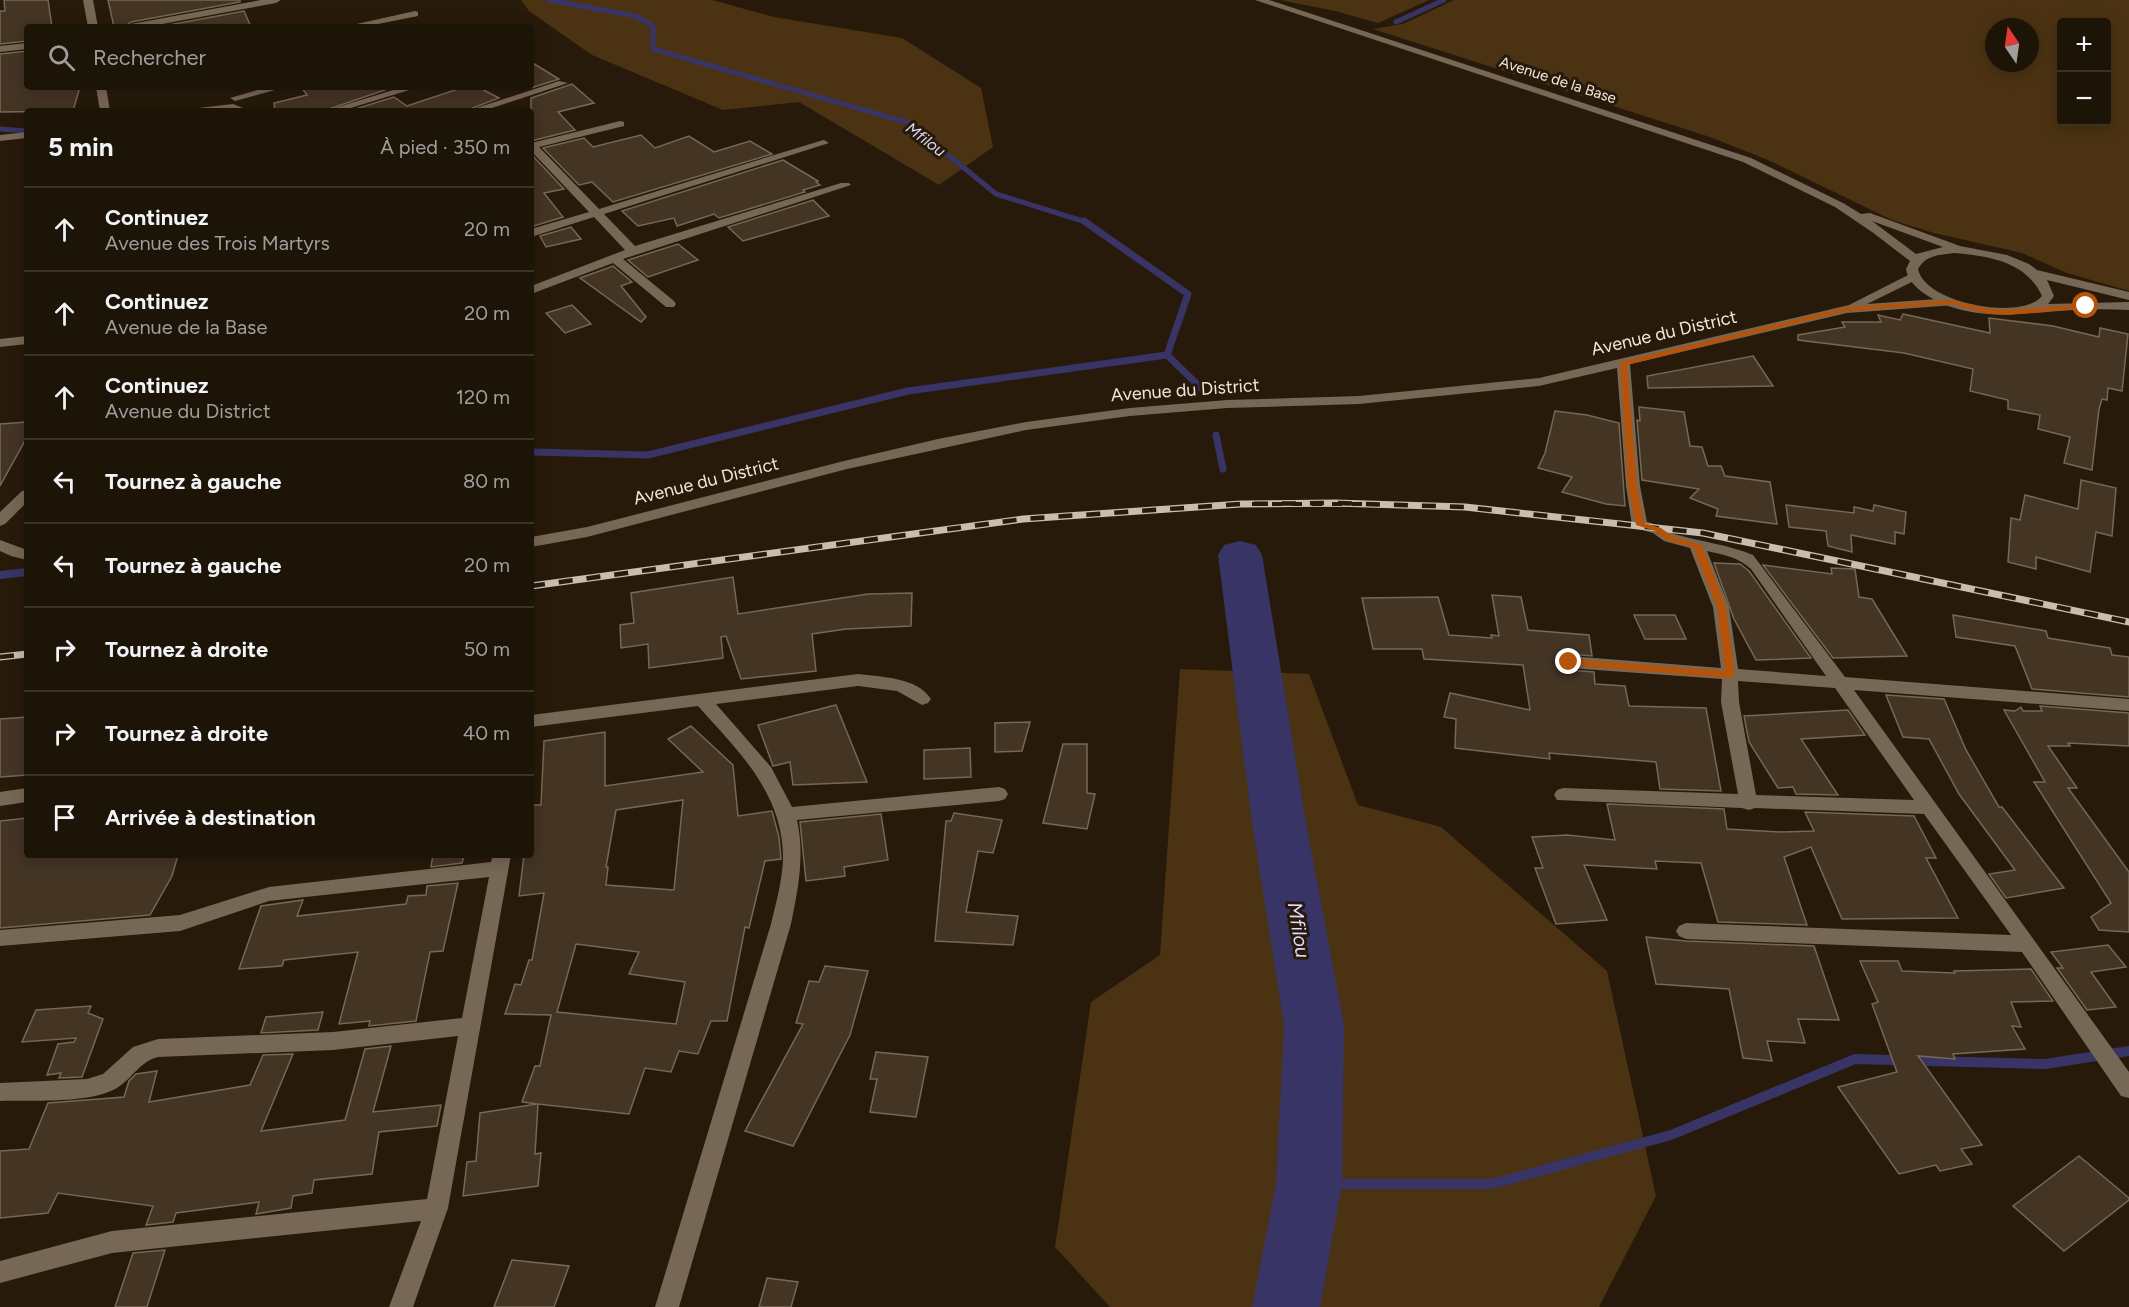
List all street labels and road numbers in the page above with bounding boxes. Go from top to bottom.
street label: Avenue de la Base [1497,53,1619,107]
street label: Avenue du District [1589,305,1739,360]
street label: Avenue du District [1110,374,1260,406]
street label: Avenue du District [631,452,781,510]

